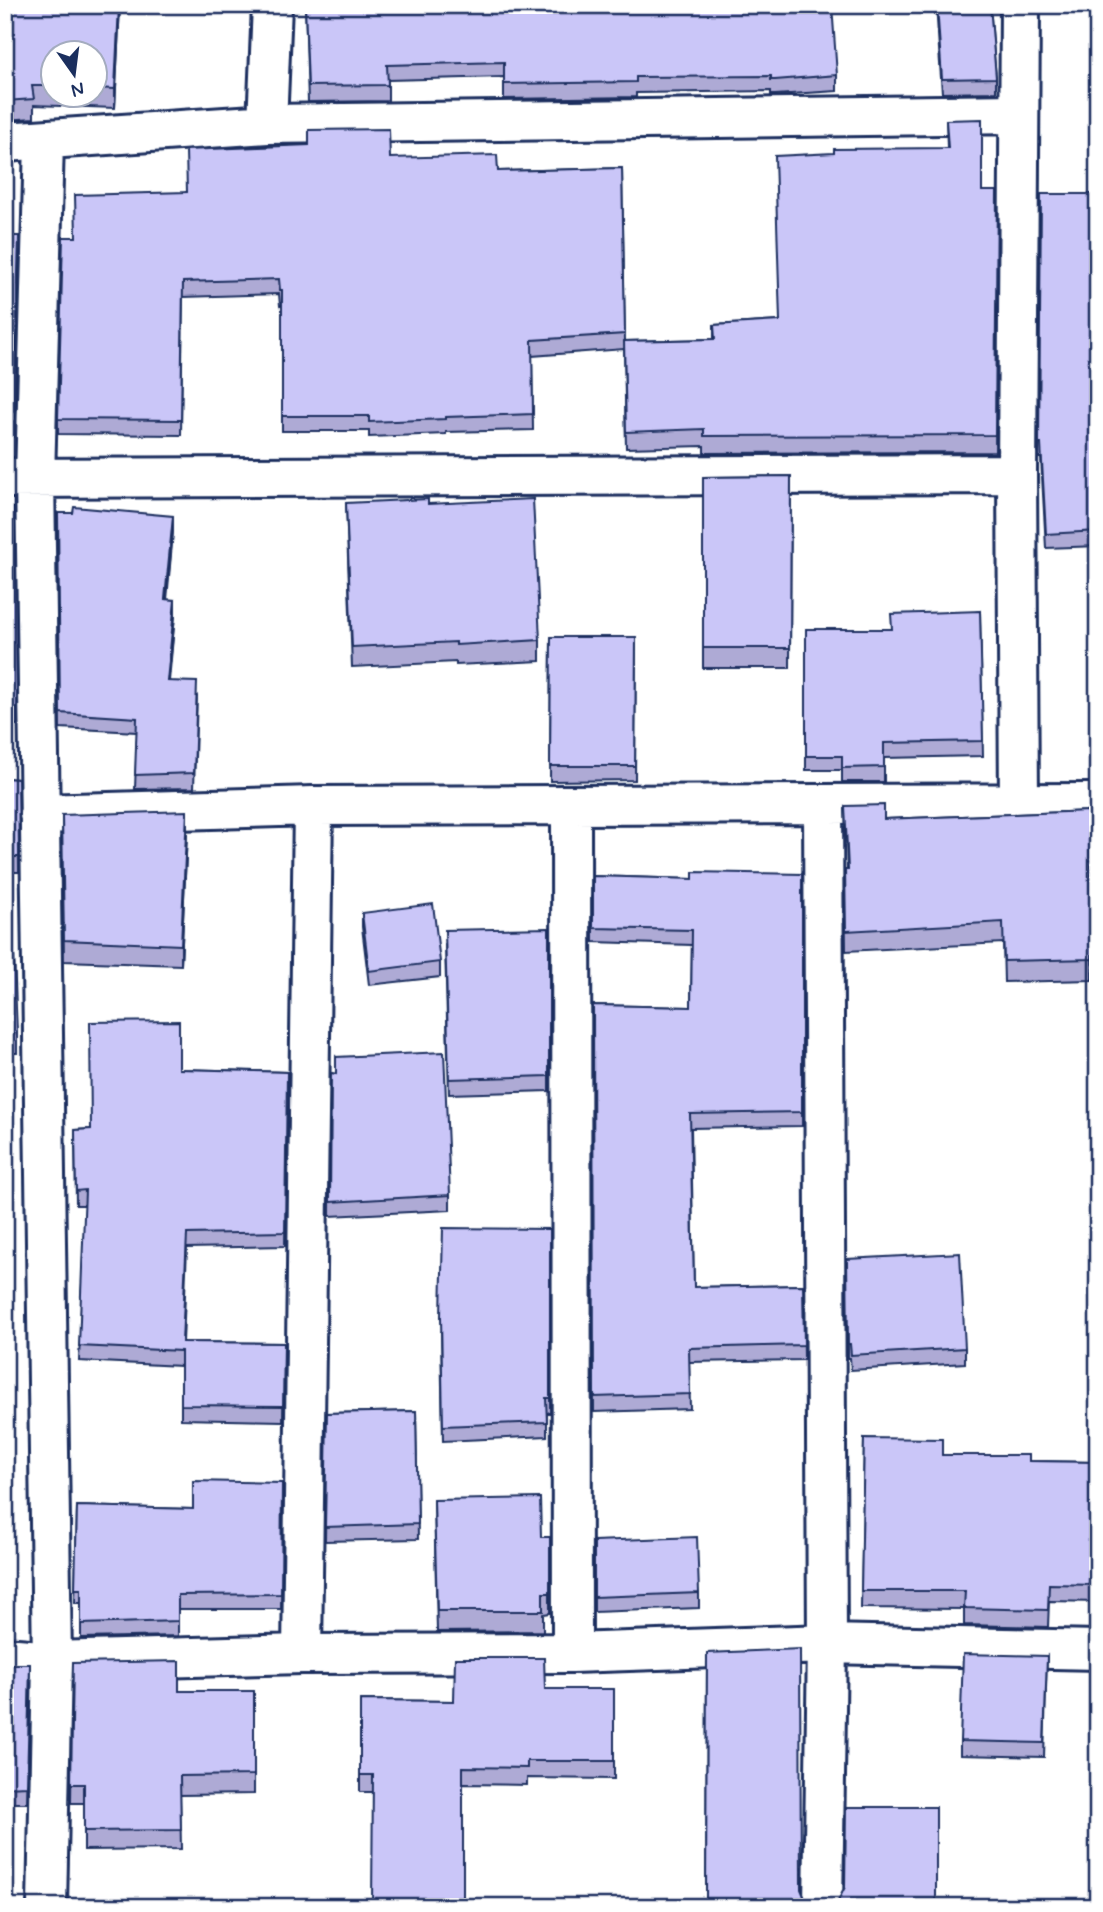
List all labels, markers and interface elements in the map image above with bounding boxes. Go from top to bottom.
north arrow [38,38,108,108]
text: N [69,75,87,103]

